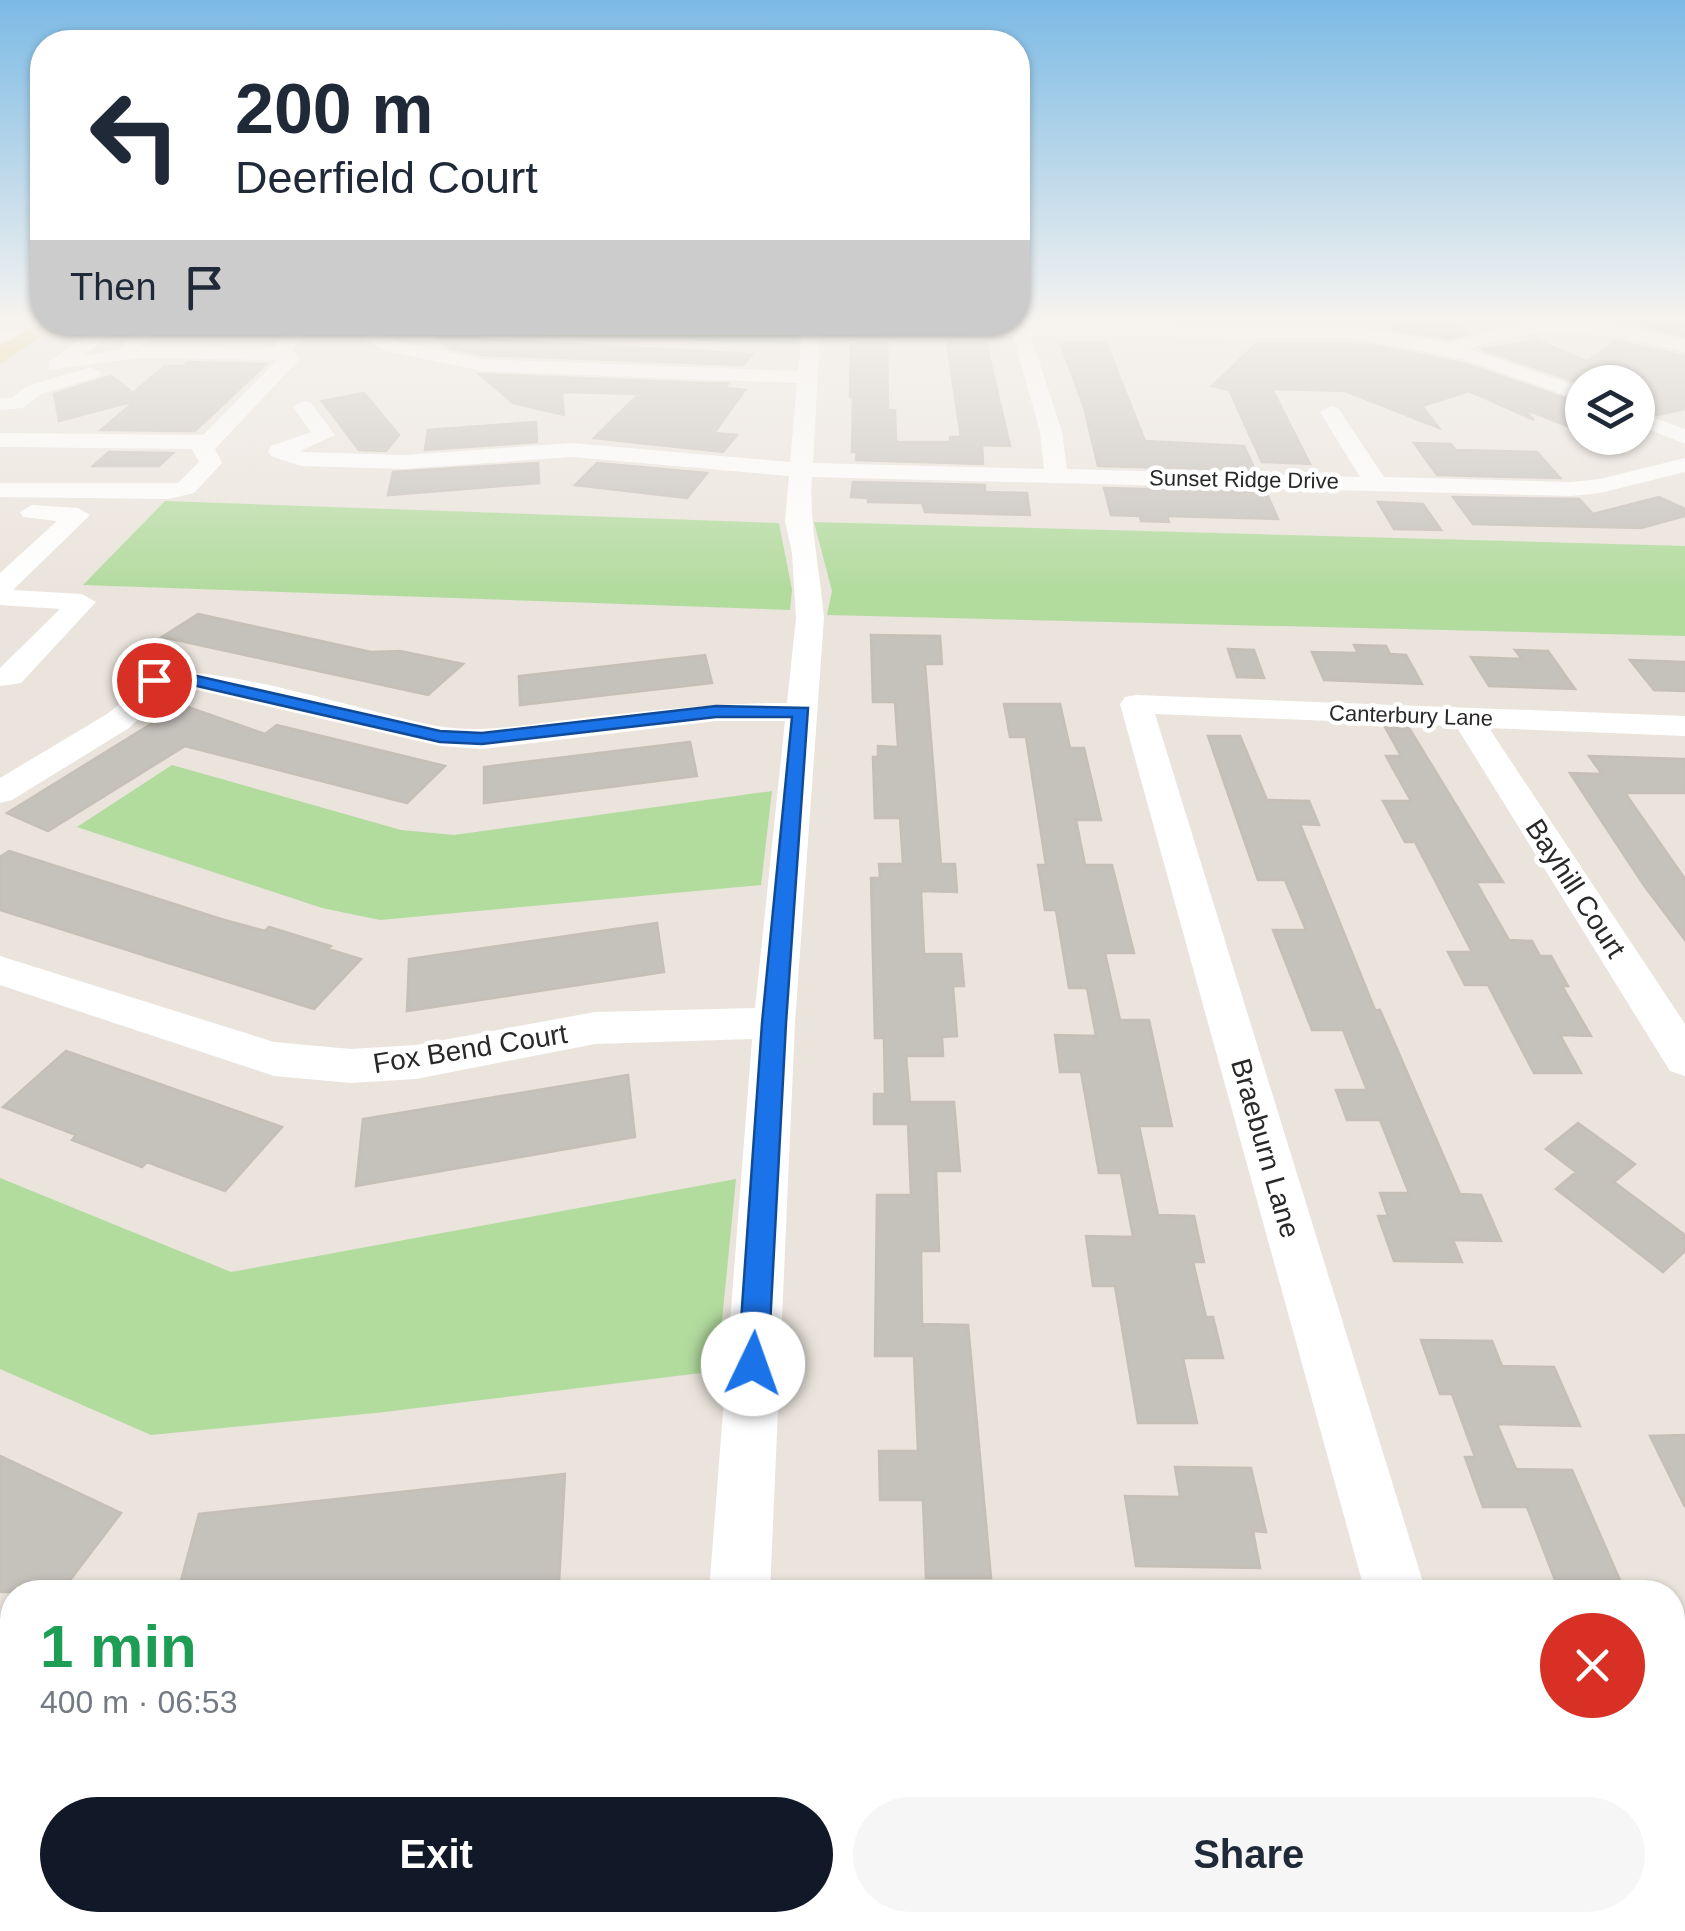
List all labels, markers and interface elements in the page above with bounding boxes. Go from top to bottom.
icon: left [70,70,200,200]
text: 200 m [235,70,433,148]
text: Deerfield Court [235,152,538,203]
icon: arrive [177,260,232,315]
text: Then [70,266,157,308]
map controls [1565,365,1655,455]
button: layers [1565,365,1655,455]
street label: Sunset Ridge Drive [1149,465,1339,494]
pin [112,638,197,723]
icon: arrive [127,653,182,708]
street label: Canterbury Lane [1329,700,1493,731]
street label: Bayhill Court [1519,813,1632,963]
street label: Fox Bend Court [371,1018,570,1079]
street label: Braeburn Lane [1225,1055,1306,1241]
position arrow [701,1312,805,1416]
text: 1 min [40,1613,197,1680]
button: close [1540,1613,1645,1718]
text: 400 m · 06:53 [40,1684,237,1720]
button: Exit [40,1797,833,1912]
button: Share [853,1797,1645,1912]

